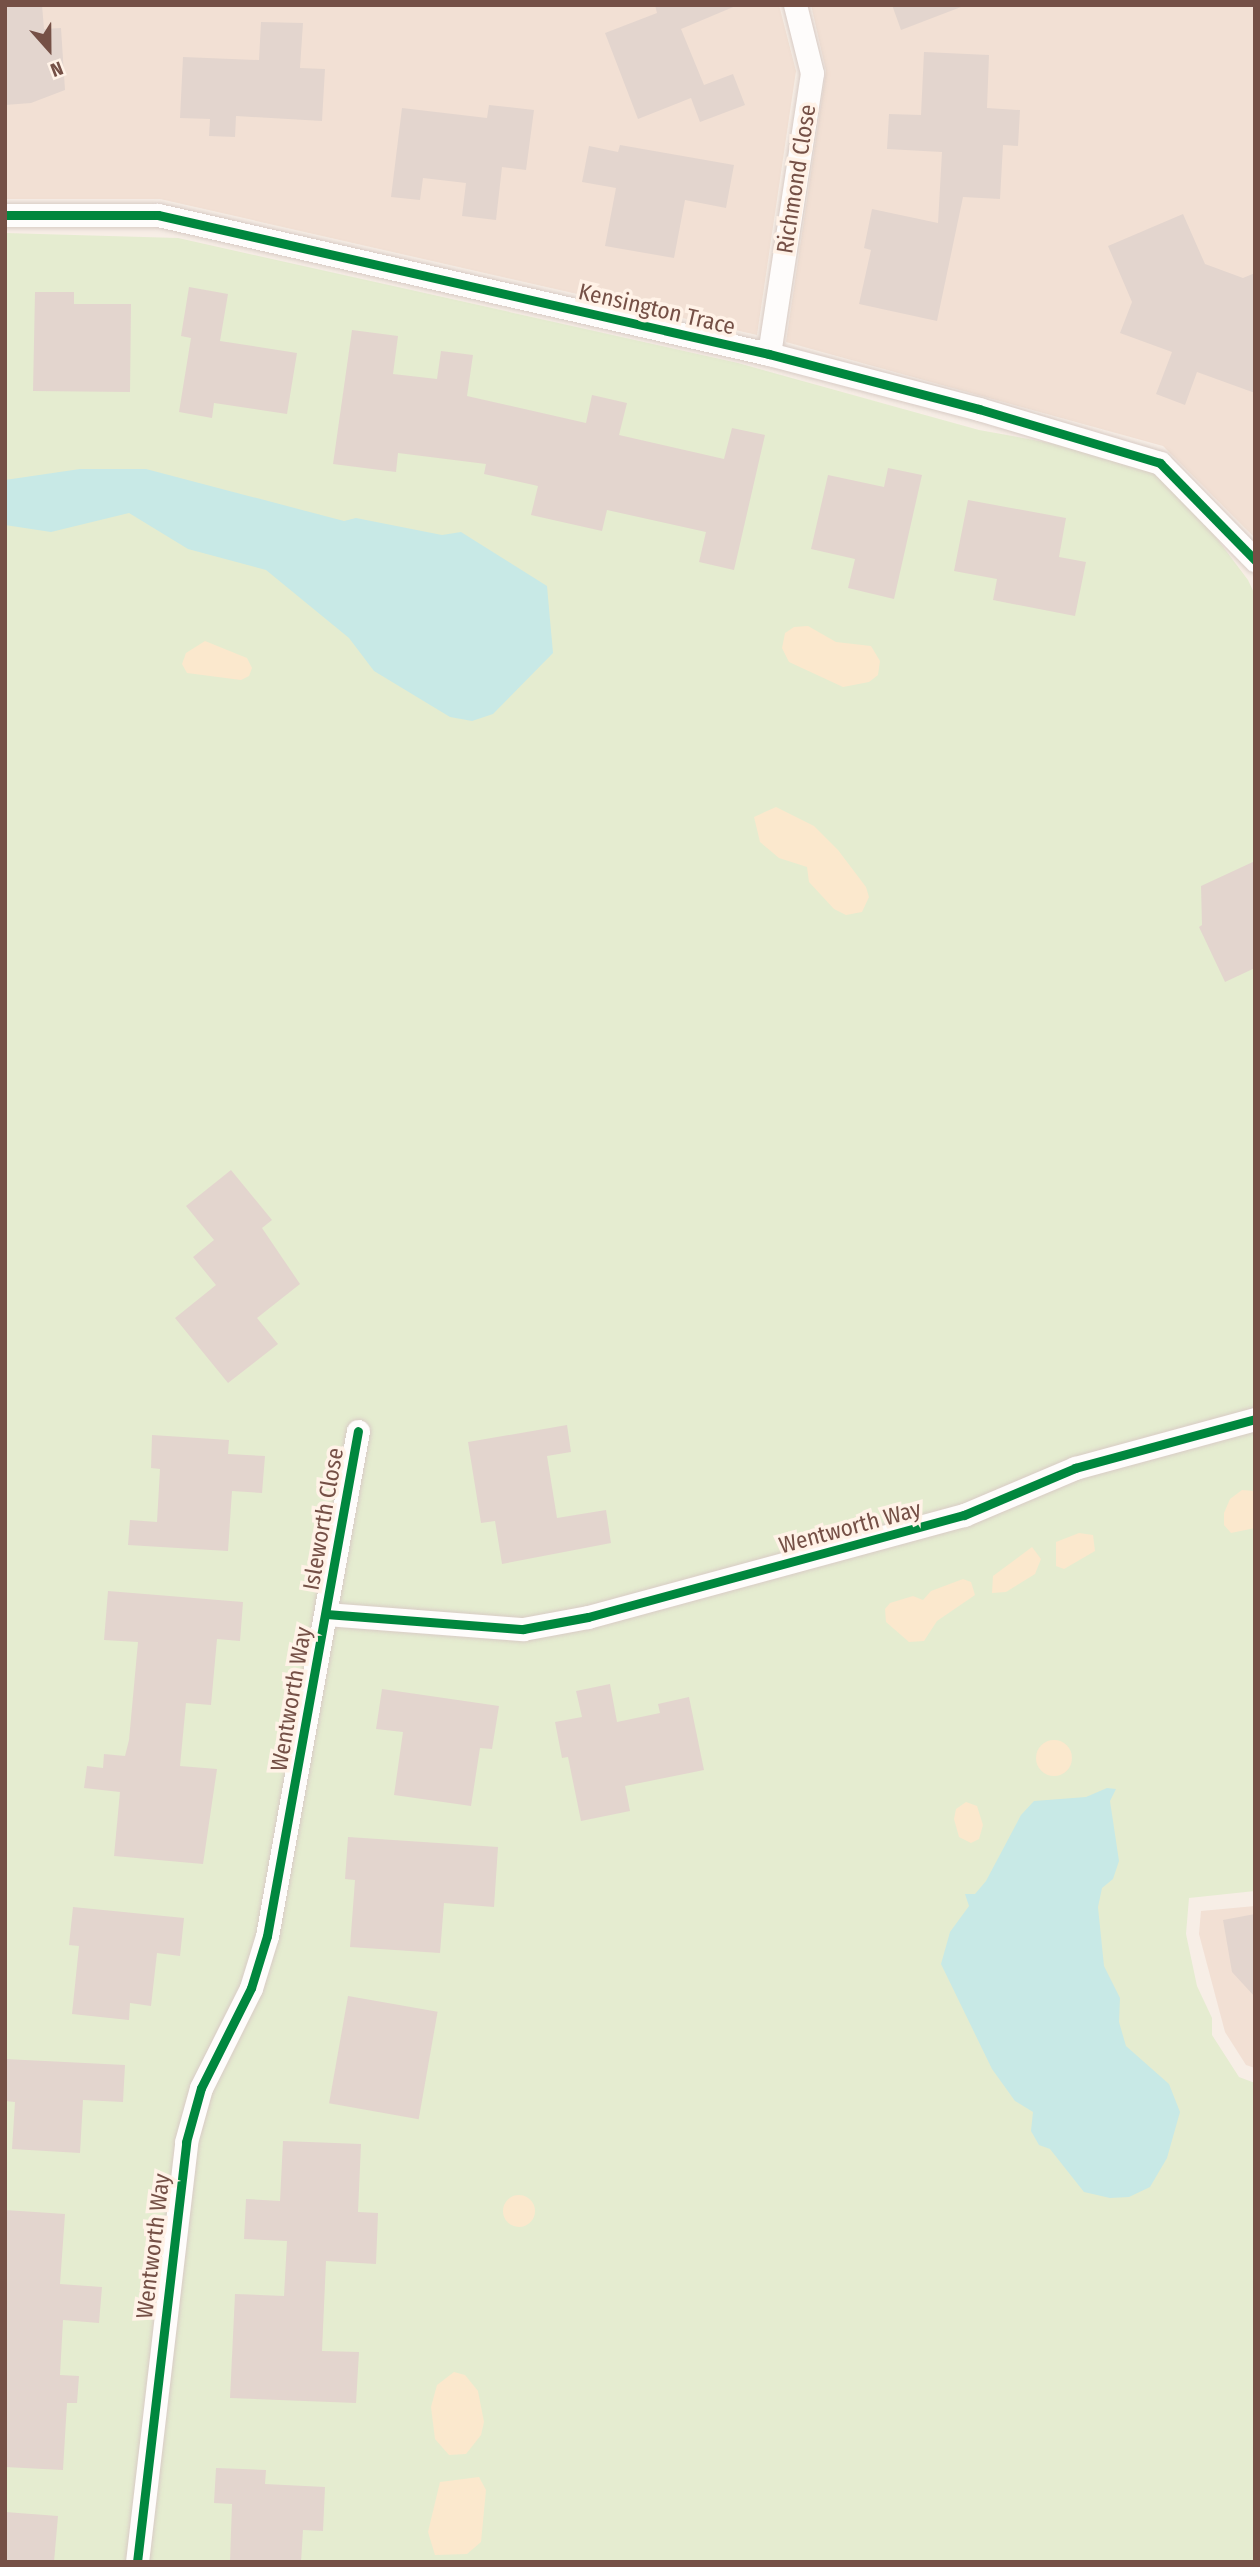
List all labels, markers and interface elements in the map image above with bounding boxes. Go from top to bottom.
north arrow [14,14,84,84]
text: N [47,56,66,82]
street label: Richmond Close [771,102,821,256]
street label: Kensington Trace [576,278,738,340]
street label: Isleworth Close [297,1446,349,1592]
street label: Wentworth Way [776,1495,924,1559]
street label: Wentworth Way [265,1625,317,1773]
street label: Wentworth Way [130,2172,176,2320]

